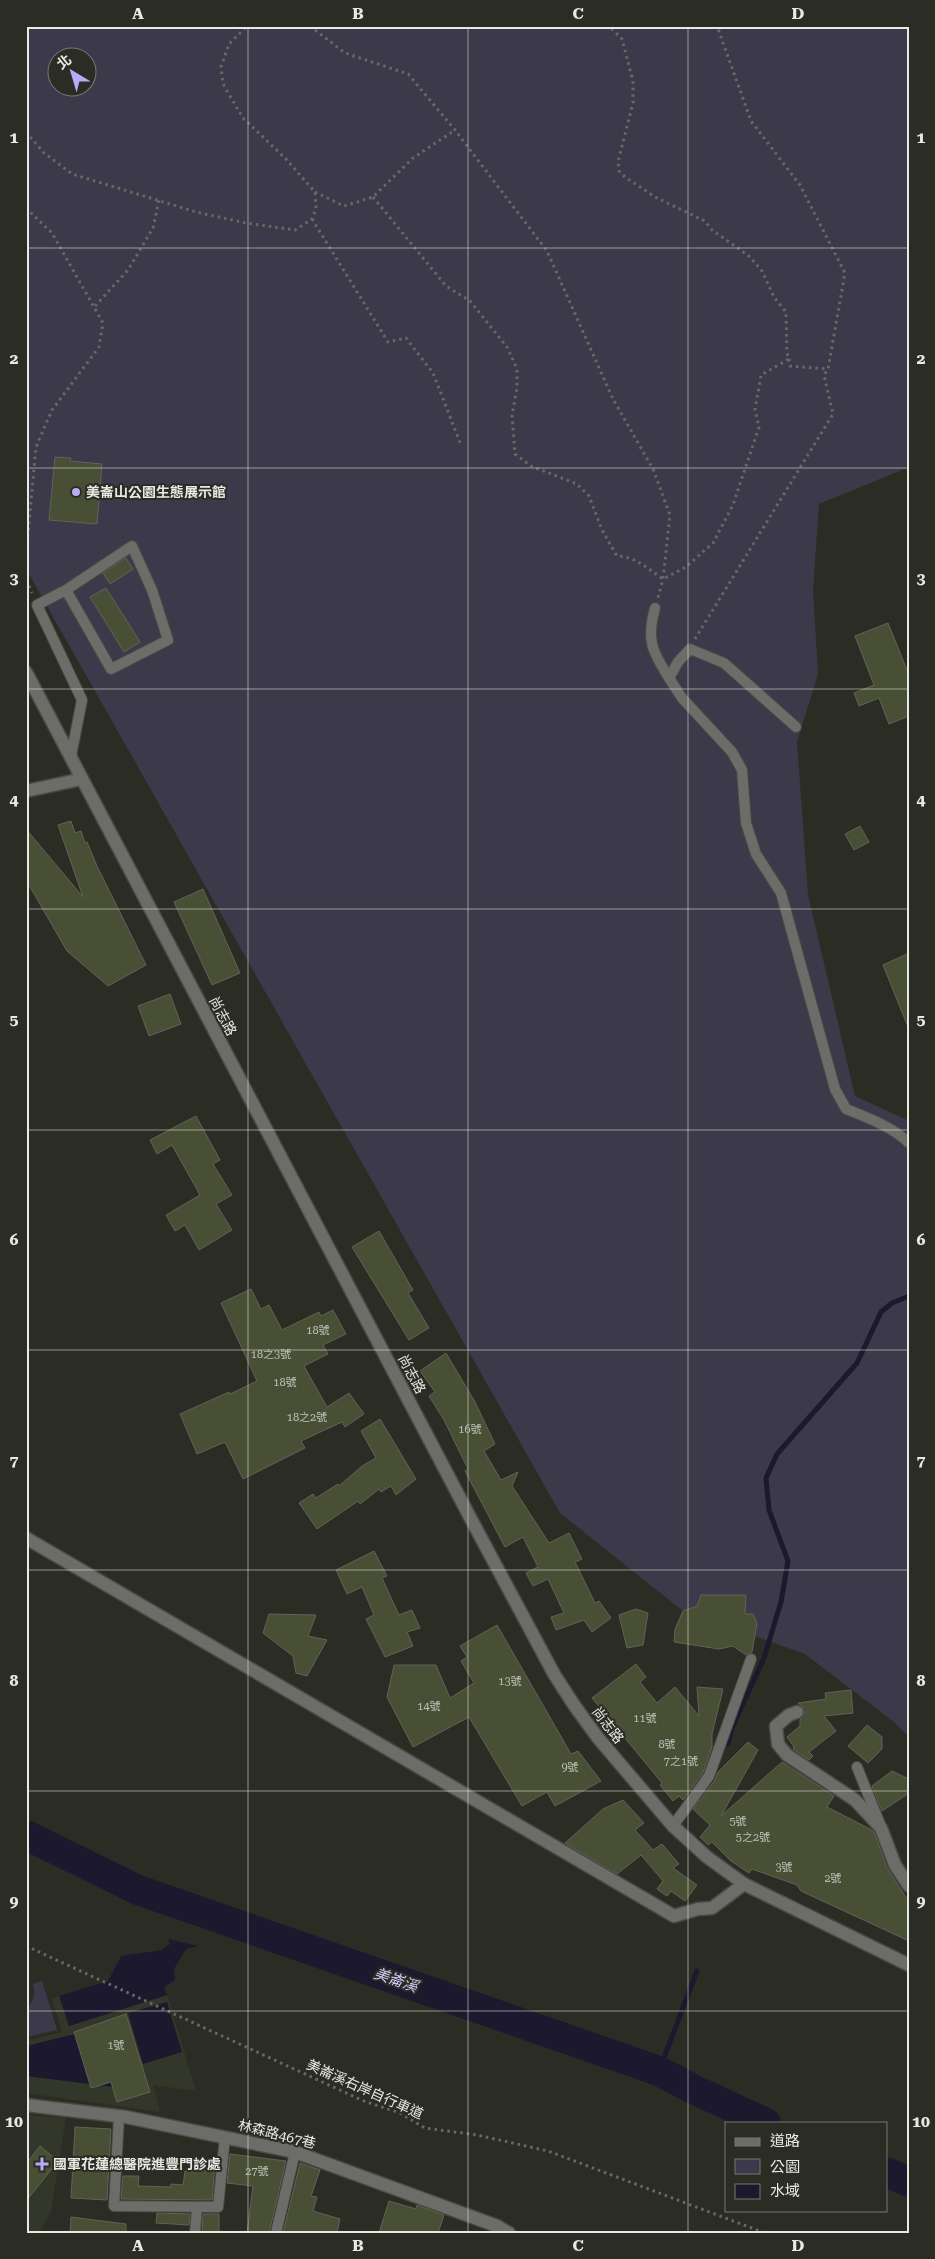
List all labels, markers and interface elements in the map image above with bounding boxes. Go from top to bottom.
text: A [132,4,144,23]
text: B [352,4,364,23]
text: C [572,4,584,23]
text: D [792,4,805,23]
north arrow [48,48,98,98]
text: 北 [54,51,74,72]
text: 1 [10,128,19,147]
text: 1 [917,128,926,147]
text: 2 [10,349,19,368]
text: 2 [917,349,926,368]
place label: 美崙山公園生態展示館 [86,484,226,500]
marker: 美崙山公園生態展示館 [70,486,82,498]
text: 3 [10,569,19,588]
text: 3 [917,569,926,588]
text: 4 [10,790,19,809]
text: 4 [917,790,926,809]
street label: 尚志路 [206,994,240,1038]
text: 5 [10,1010,19,1029]
text: 5 [917,1010,926,1029]
text: 6 [10,1230,19,1249]
text: 6 [917,1230,926,1249]
house number: 18號 [306,1324,330,1337]
house number: 18之3號 [251,1348,291,1361]
street label: 尚志路 [395,1352,429,1396]
house number: 18號 [273,1376,297,1389]
house number: 18之2號 [287,1411,327,1424]
house number: 16號 [458,1423,482,1436]
text: 7 [10,1451,19,1470]
text: 7 [917,1451,926,1470]
text: 8 [10,1671,19,1690]
text: 8 [917,1671,926,1690]
house number: 13號 [498,1675,522,1688]
house number: 14號 [417,1700,441,1713]
street label: 尚志路 [589,1704,627,1746]
house number: 11號 [633,1712,657,1725]
house number: 8號 [658,1738,676,1751]
house number: 7之1號 [664,1755,698,1768]
house number: 9號 [561,1761,579,1774]
house number: 5號 [729,1815,747,1828]
house number: 5之2號 [736,1831,770,1844]
house number: 3號 [775,1861,793,1874]
house number: 2號 [824,1872,842,1885]
text: 9 [10,1892,19,1911]
text: 9 [917,1892,926,1911]
water label: 美崙溪 [372,1964,422,1996]
house number: 1號 [107,2039,125,2052]
street label: 美崙溪右岸自行車道 [304,2056,426,2122]
text: 10 [5,2112,23,2131]
text: 10 [912,2112,930,2131]
street label: 林森路467巷 [236,2117,318,2151]
legend [725,2122,888,2212]
text: 道路 [770,2132,800,2150]
place label: 國軍花蓮總醫院進豐門診處 [53,2156,221,2172]
marker: 國軍花蓮總醫院進豐門診處 [35,2157,49,2171]
text: 公園 [770,2158,800,2176]
house number: 27號 [245,2165,269,2178]
text: 水域 [770,2182,800,2200]
text: A [132,2236,144,2255]
text: B [352,2236,364,2255]
text: C [572,2236,584,2255]
text: D [792,2236,805,2255]

